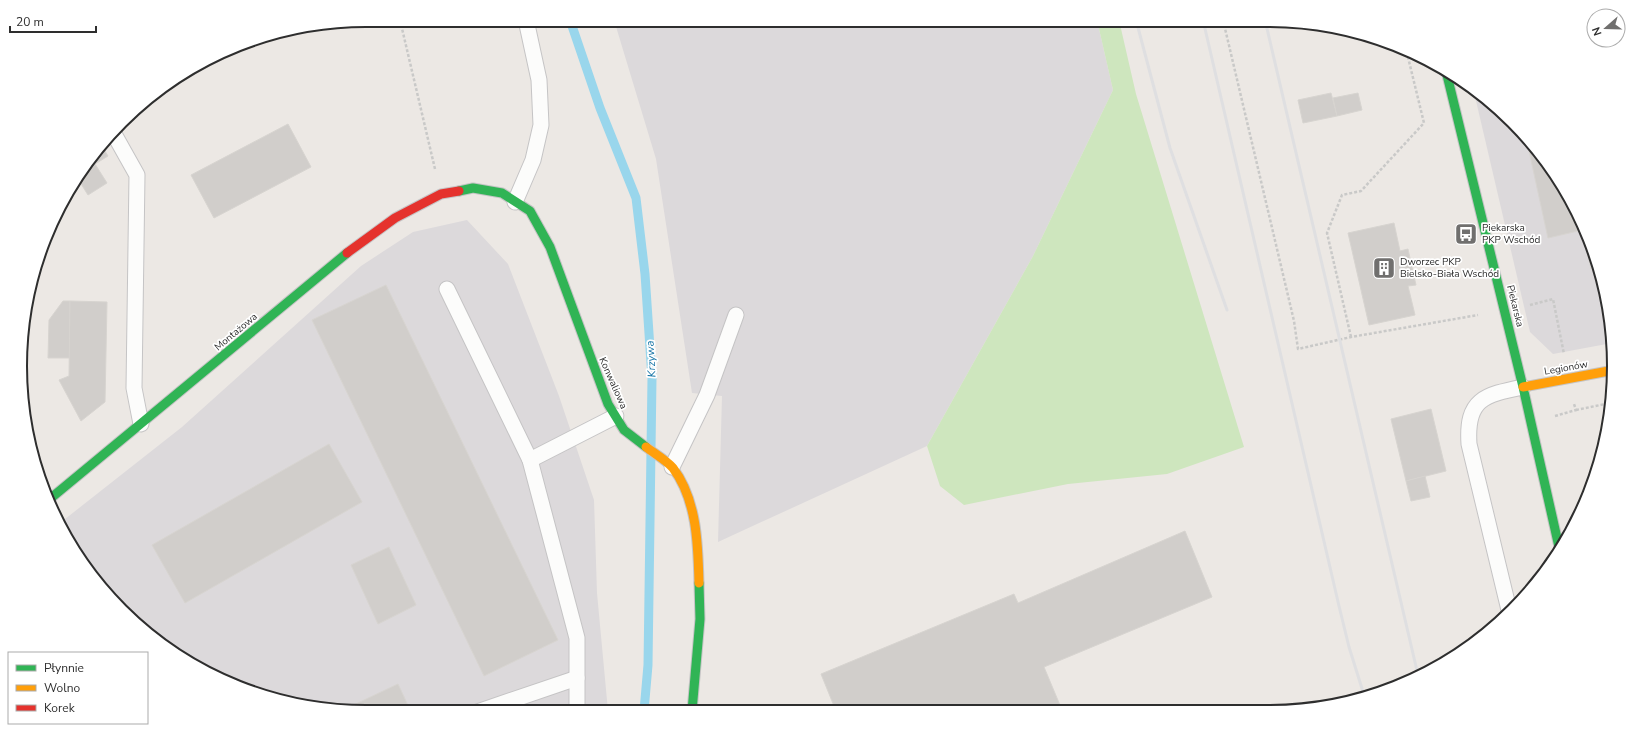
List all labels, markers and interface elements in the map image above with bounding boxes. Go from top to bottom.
scale bar [10,8,96,34]
north arrow [1586,8,1626,48]
text: 20 m [16,14,44,30]
text: N [1589,25,1606,38]
bus stop icon: Piekarska PKP Wschód [1453,221,1479,247]
place label: Piekarska PKP Wschód [1482,221,1541,247]
building icon: Dworzec PKP Bielsko-Biała Wschód [1371,255,1397,281]
place label: Dworzec PKP Bielsko-Biała Wschód [1400,255,1499,281]
street label: Piekarska [1503,284,1527,328]
street label: Montażowa [211,310,261,354]
water label: Krzywa [643,340,659,378]
street label: Konwaliowa [595,355,631,411]
street label: Legionów [1543,357,1589,379]
legend [8,652,148,724]
text: Płynnie [44,660,84,676]
text: Wolno [44,680,81,696]
text: Korek [44,700,76,716]

